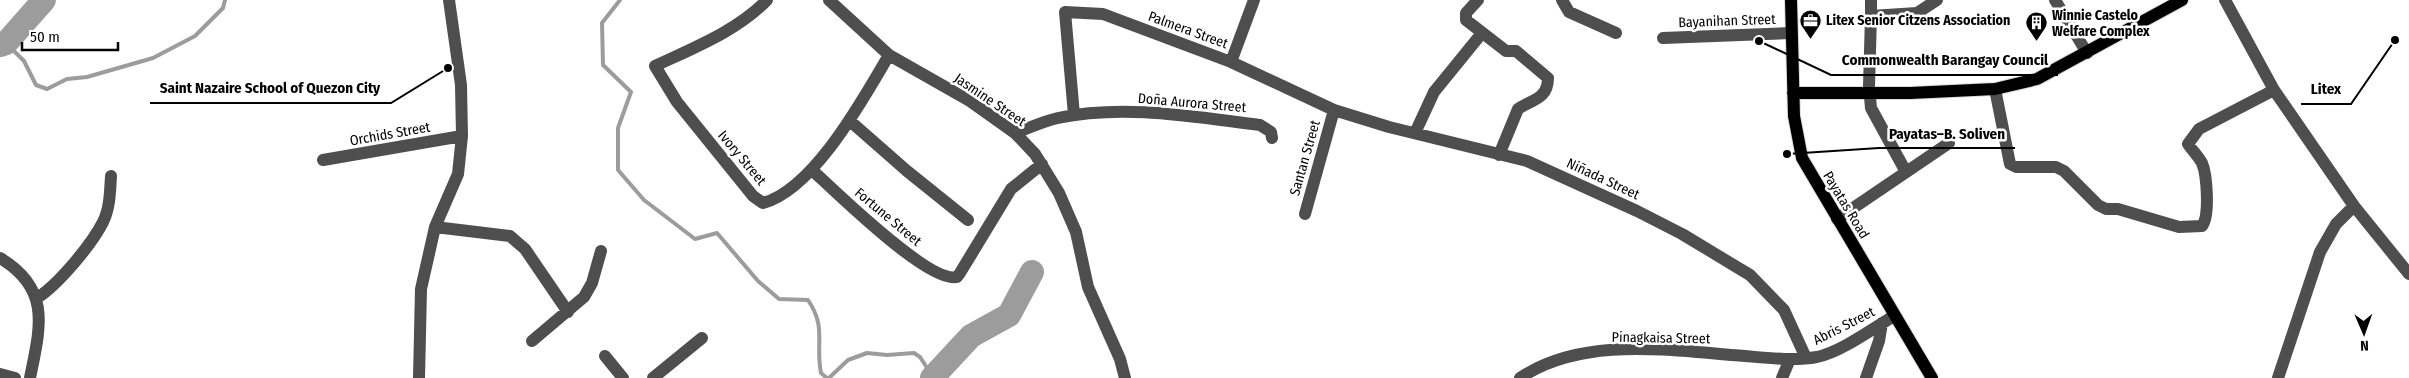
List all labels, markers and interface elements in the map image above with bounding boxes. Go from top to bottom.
place label: Winnie Castelo Welfare Complex [2052,7,2150,40]
street label: Palmera Street [1146,8,1231,52]
office icon: Litex Senior Citzens Association [1798,8,1822,39]
street label: Bayanihan Street [1678,11,1776,31]
building icon: Winnie Castelo Welfare Complex [2024,11,2048,42]
place label: Litex Senior Citzens Association [1826,12,2010,29]
scale bar [22,20,119,52]
text: 50 m [30,28,60,46]
callout: Commonwealth Barangay Council [1831,45,2058,75]
text: Commonwealth Barangay Council [1842,51,2049,69]
street label: Jasmine Street [951,70,1029,130]
callout: Saint Nazaire School of Quezon City [150,73,391,103]
callout: Litex [2301,74,2351,104]
text: Saint Nazaire School of Quezon City [160,79,381,97]
text: Litex [2311,80,2342,98]
street label: Doña Aurora Street [1137,90,1247,116]
street label: Orchids Street [348,118,432,149]
street label: Santan Street [1286,118,1324,198]
callout: Payatas–B. Soliven [1879,118,2015,148]
text: Payatas–B. Soliven [1889,125,2005,143]
street label: Ivory Street [714,127,770,189]
street label: Niñada Street [1564,155,1642,203]
street label: Payatas Road [1819,168,1873,242]
street label: Fortune Street [851,184,925,250]
street label: Abris Street [1810,303,1878,349]
north arrow [2339,308,2389,358]
street label: Pinagkaisa Street [1612,329,1711,347]
text: N [2360,337,2369,354]

